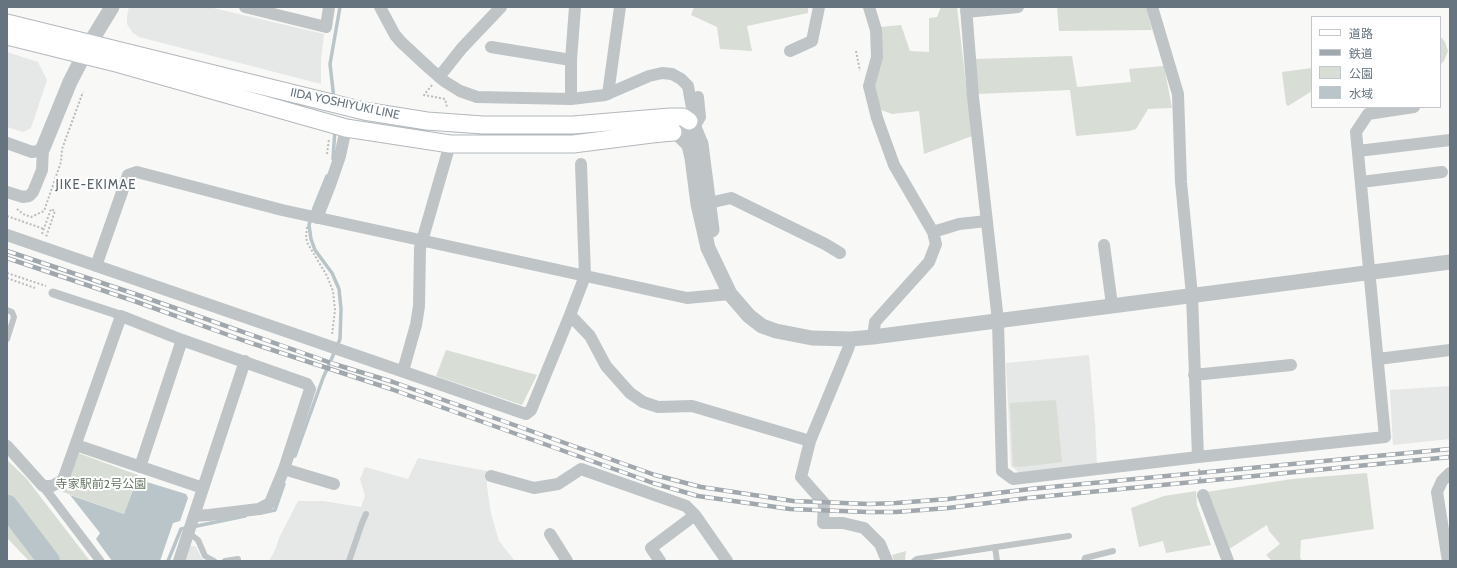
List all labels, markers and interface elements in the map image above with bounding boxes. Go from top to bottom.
legend [1311,16,1441,108]
text: 道路 [1349,26,1373,41]
text: 鉄道 [1349,46,1373,61]
text: 公園 [1349,66,1373,81]
street label: IIDA YOSHIYUKI LINE [289,85,401,123]
text: 水域 [1349,86,1373,101]
district label: JIKE-EKIMAE [55,177,137,193]
park label: 寺家駅前2号公園 [56,477,146,491]

